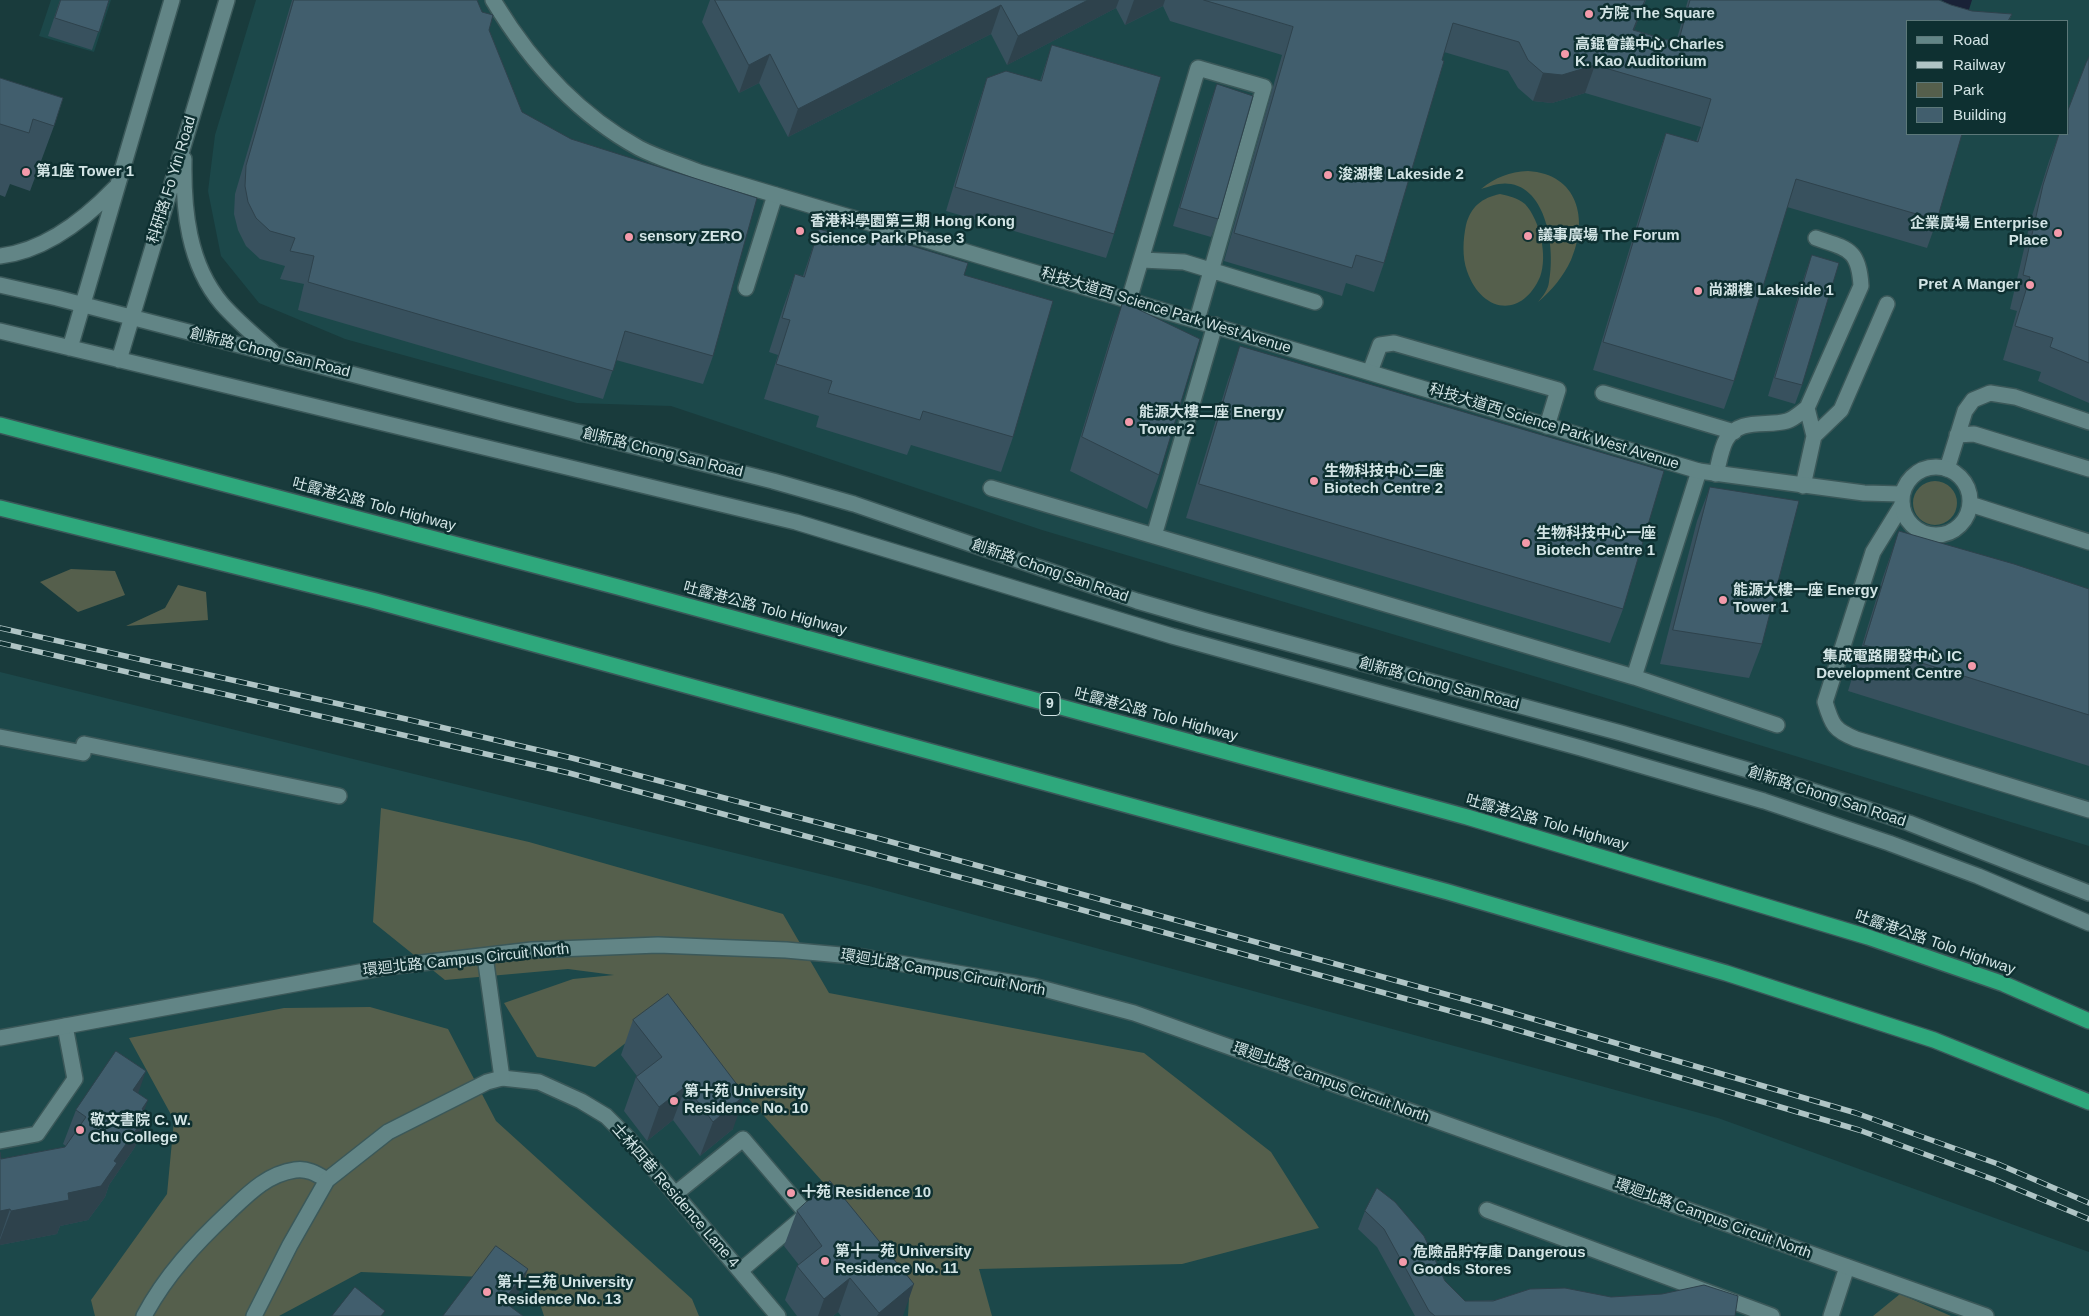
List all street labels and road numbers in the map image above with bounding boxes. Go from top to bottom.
street label: 科研路 Fo Yin Road [144,114,200,246]
street label: 科技大道西 Science Park West Avenue [1039,264,1293,358]
street label: 創新路 Chong San Road [188,324,352,382]
street label: 科技大道西 Science Park West Avenue [1427,380,1681,474]
street label: 創新路 Chong San Road [581,424,745,482]
street label: 吐露港公路 Tolo Highway [290,475,458,535]
street label: 創新路 Chong San Road [969,536,1131,606]
street label: 吐露港公路 Tolo Highway [681,579,849,639]
street label: 創新路 Chong San Road [1357,654,1521,714]
street label: 吐露港公路 Tolo Highway [1072,685,1240,745]
road number: 9 [1040,692,1060,716]
street label: 創新路 Chong San Road [1746,763,1908,831]
street label: 吐露港公路 Tolo Highway [1464,791,1630,855]
street label: 吐露港公路 Tolo Highway [1852,907,2018,979]
street label: 環迴北路 Campus Circuit North [362,940,570,980]
street label: 環迴北路 Campus Circuit North [839,946,1047,1000]
street label: 環迴北路 Campus Circuit North [1230,1039,1432,1127]
street label: 士林四巷 Residence Lane 4 [607,1120,743,1272]
street label: 環迴北路 Campus Circuit North [1612,1175,1814,1263]

